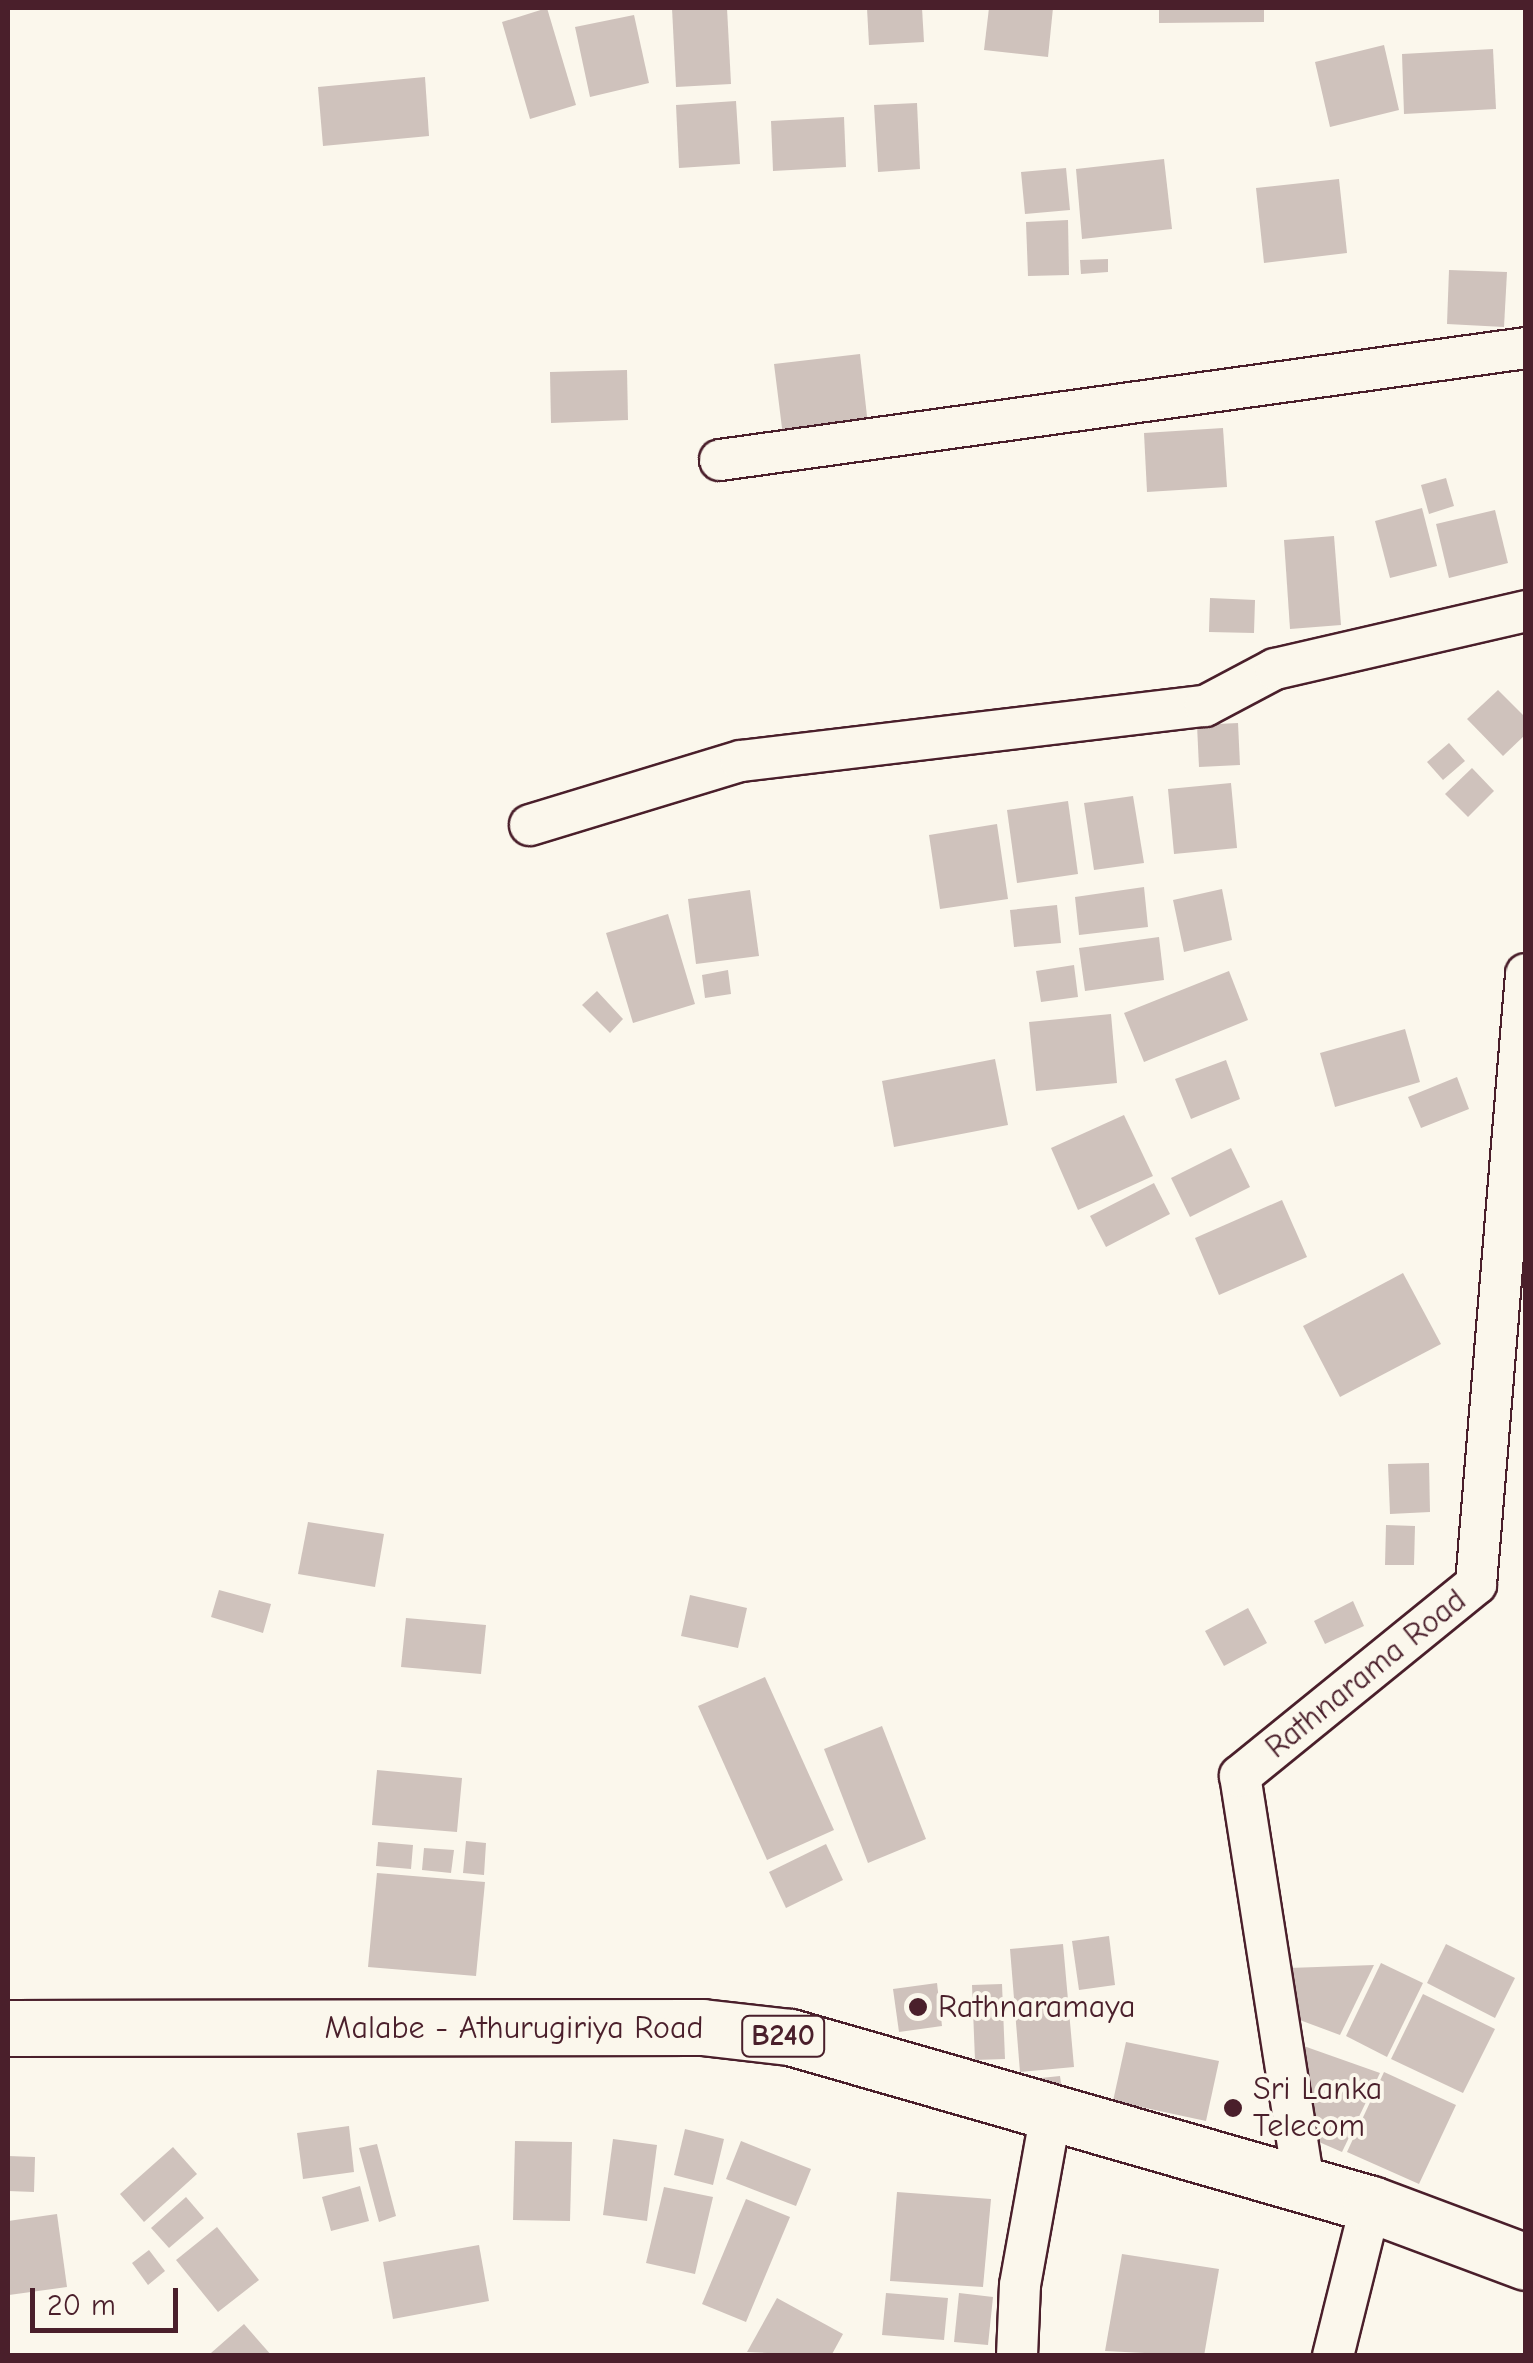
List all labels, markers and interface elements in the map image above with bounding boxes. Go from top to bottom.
street label: Rathnarama Road [1258,1581,1474,1767]
place label: Rathnaramaya [938,1988,1136,2026]
marker: Rathnaramaya [907,1996,929,2018]
street label: Malabe - Athurugiriya Road [325,2009,703,2047]
road number: B240 [740,2011,826,2061]
place label: Sri Lanka Telecom [1253,2071,1382,2146]
marker: Sri Lanka Telecom [1222,2097,1244,2119]
scale bar [35,2268,182,2330]
text: 20 m [47,2288,116,2323]

